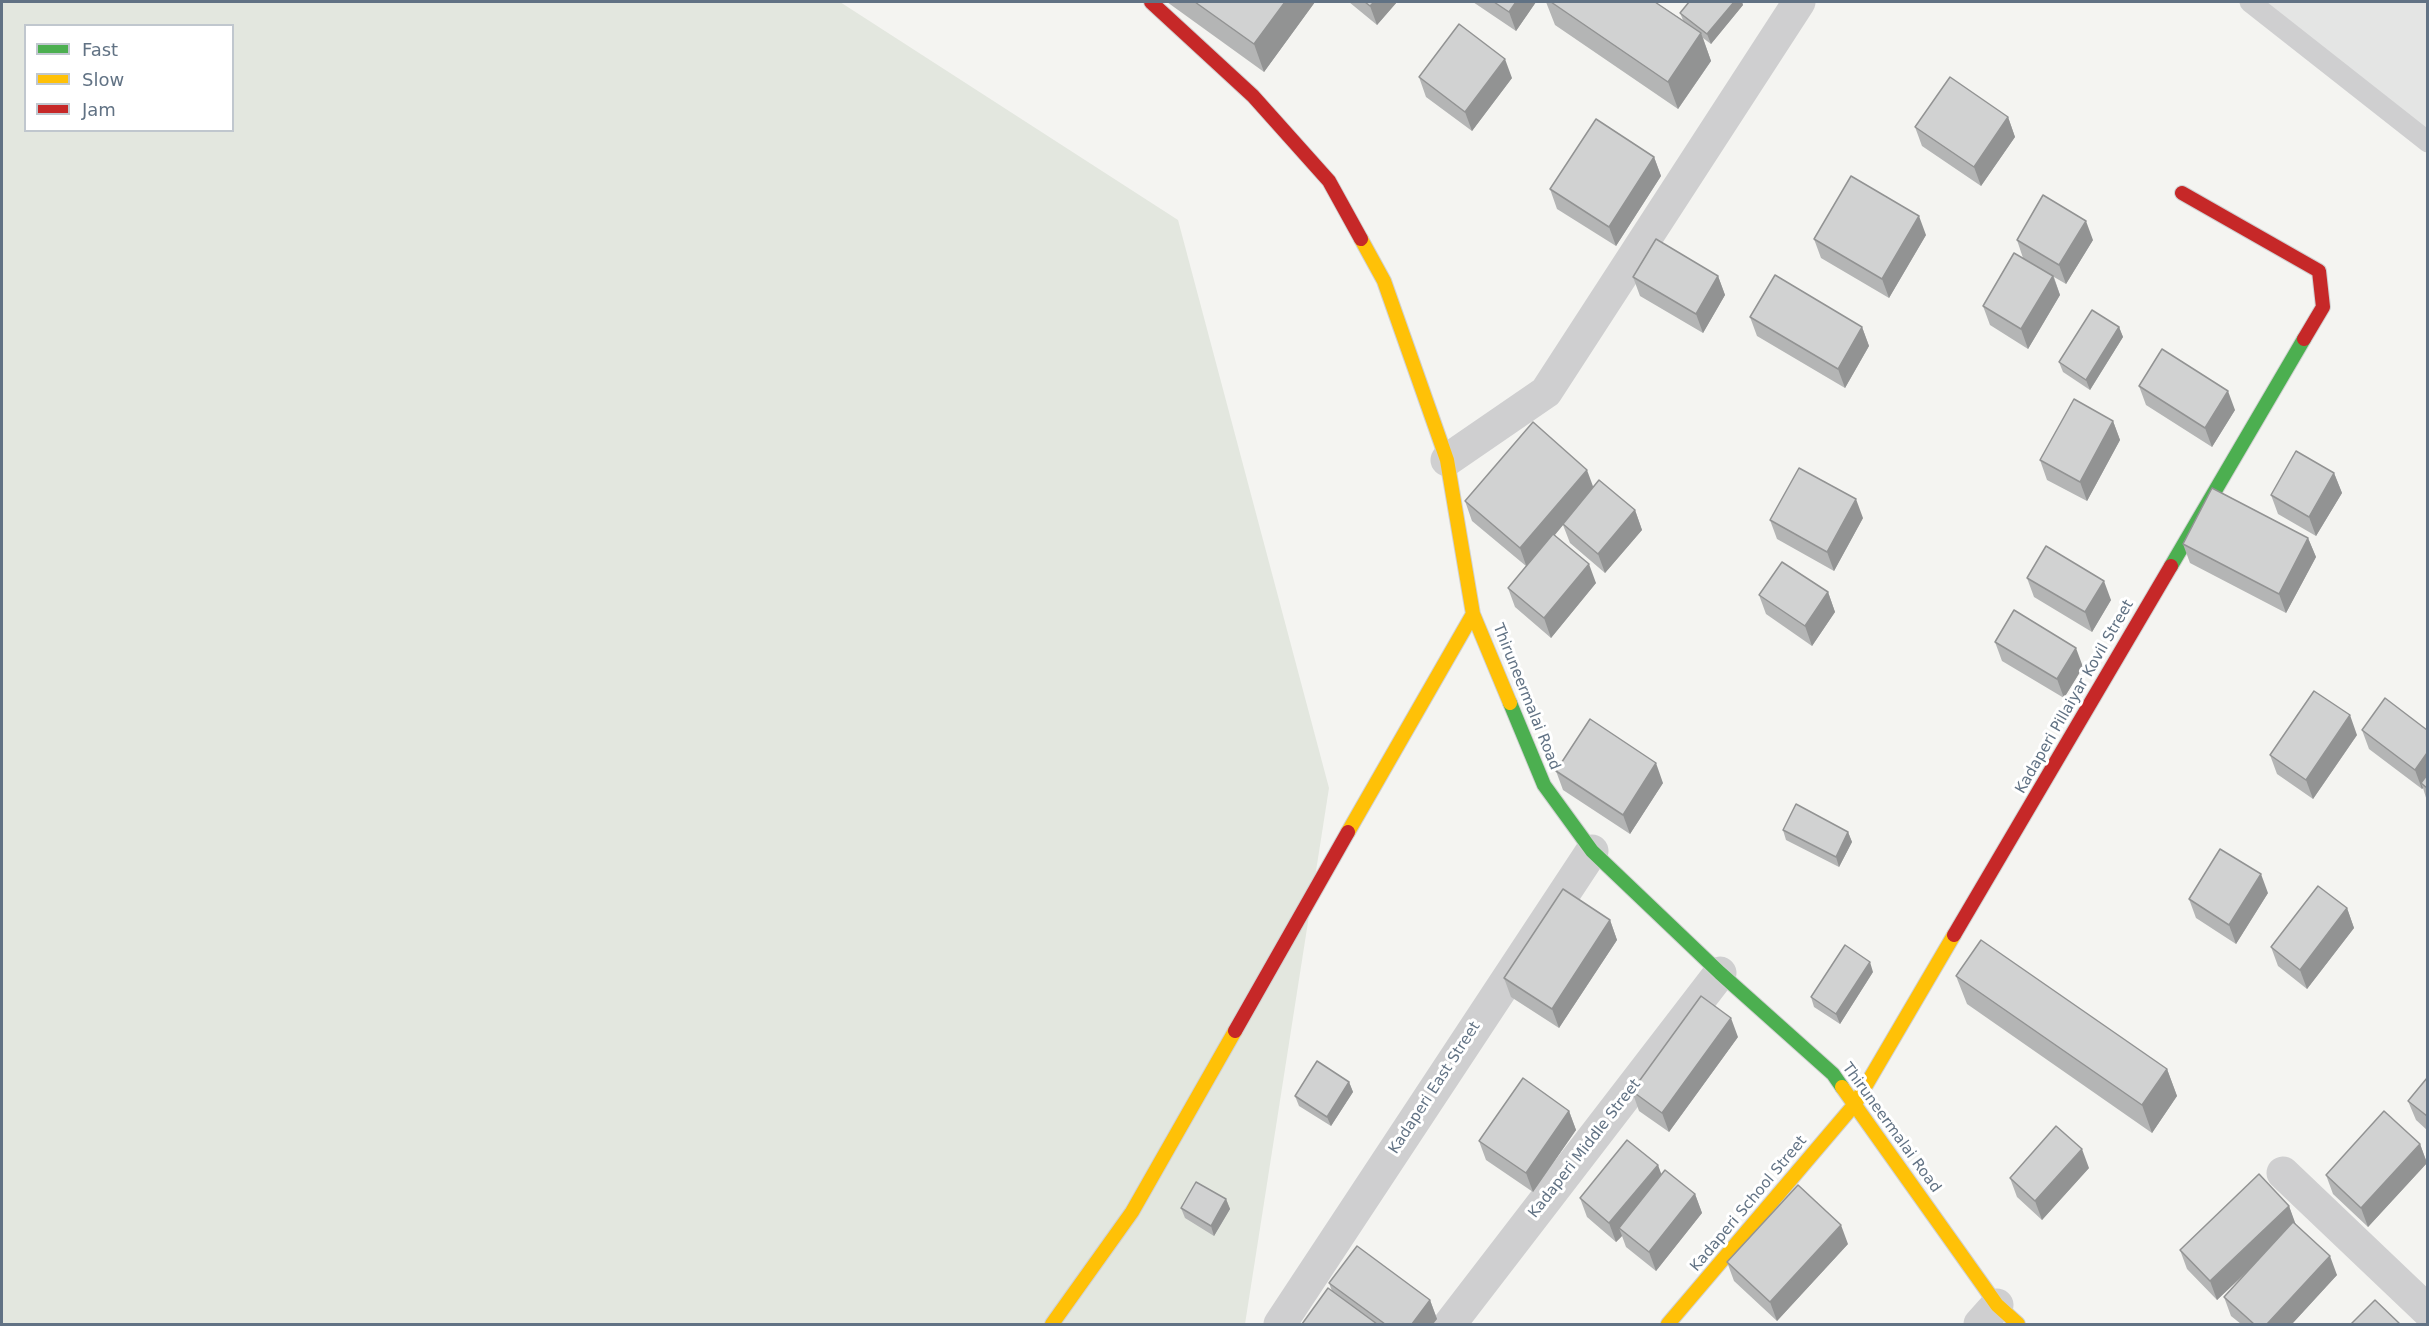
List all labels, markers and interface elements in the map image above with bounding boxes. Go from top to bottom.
legend [24,24,234,132]
text: Fast [82,39,118,60]
text: Slow [82,69,124,90]
text: Jam [82,99,116,120]
street label: Kadaperi Pillaiyar Kovil Street [2012,597,2138,797]
street label: Thiruneermalai Road [1488,621,1564,773]
street label: Kadaperi East Street [1386,1019,1484,1157]
street label: Thiruneermalai Road [1838,1060,1944,1196]
street label: Kadaperi Middle Street [1525,1076,1645,1222]
street label: Kadaperi School Street [1687,1133,1811,1275]

